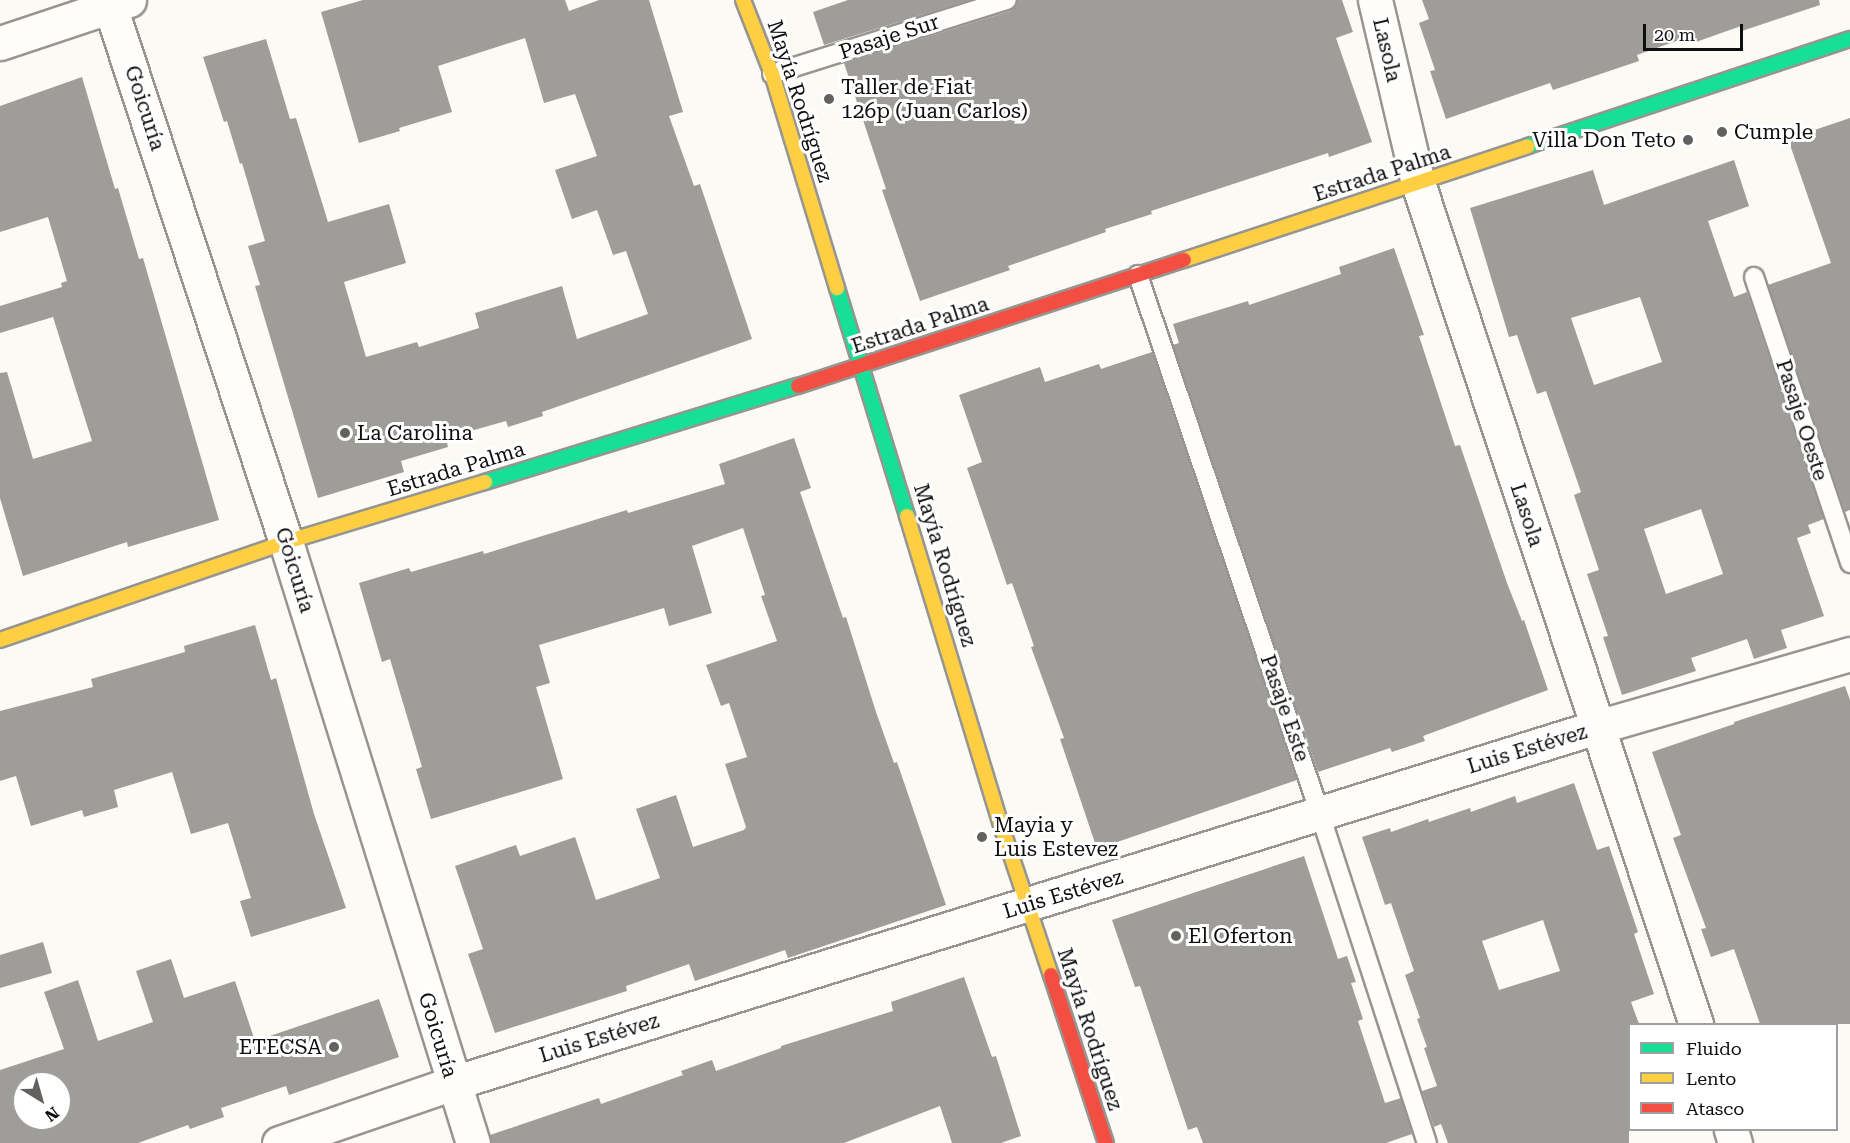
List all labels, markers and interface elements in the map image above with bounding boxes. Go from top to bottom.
street label: Pasaje Sur [836,9,942,65]
scale bar [1646,12,1746,50]
street label: Lasola [1367,15,1407,85]
street label: Mayía Rodríguez [762,17,838,185]
text: 20 m [1654,24,1695,45]
street label: Goicuría [119,62,171,154]
place label: Taller de Fiat 126p (Juan Carlos) [841,74,1028,124]
marker: Taller de Fiat 126p (Juan Carlos) [822,92,836,106]
place label: Cumple [1734,119,1813,145]
marker: Cumple [1715,125,1729,139]
place label: Villa Don Teto [1532,127,1676,153]
marker: Villa Don Teto [1681,133,1695,147]
street label: Estrada Palma [1310,139,1454,207]
street label: Estrada Palma [848,291,992,359]
street label: Pasaje Oeste [1771,356,1833,484]
place label: La Carolina [357,420,473,446]
marker: La Carolina [338,426,352,440]
street label: Estrada Palma [384,436,528,502]
street label: Lasola [1505,480,1549,550]
street label: Mayía Rodríguez [908,481,982,649]
street label: Goicuría [270,524,320,616]
street label: Pasaje Este [1255,651,1315,765]
street label: Luis Estévez [1464,719,1590,779]
place label: Mayia y Luis Estevez [994,812,1118,862]
marker: Mayia y Luis Estevez [975,830,989,844]
street label: Luis Estévez [1000,864,1126,924]
place label: El Oferton [1188,923,1293,949]
marker: El Oferton [1169,929,1183,943]
street label: Mayía Rodríguez [1052,945,1128,1113]
street label: Goicuría [413,989,463,1081]
street label: Luis Estévez [536,1008,662,1068]
legend [1628,1023,1838,1131]
place label: ETECSA [239,1034,322,1060]
text: Fluido [1686,1038,1742,1059]
marker: ETECSA [327,1040,341,1054]
text: Lento [1686,1068,1736,1089]
north arrow [12,1071,72,1131]
text: Atasco [1686,1098,1744,1119]
text: N [41,1103,63,1125]

